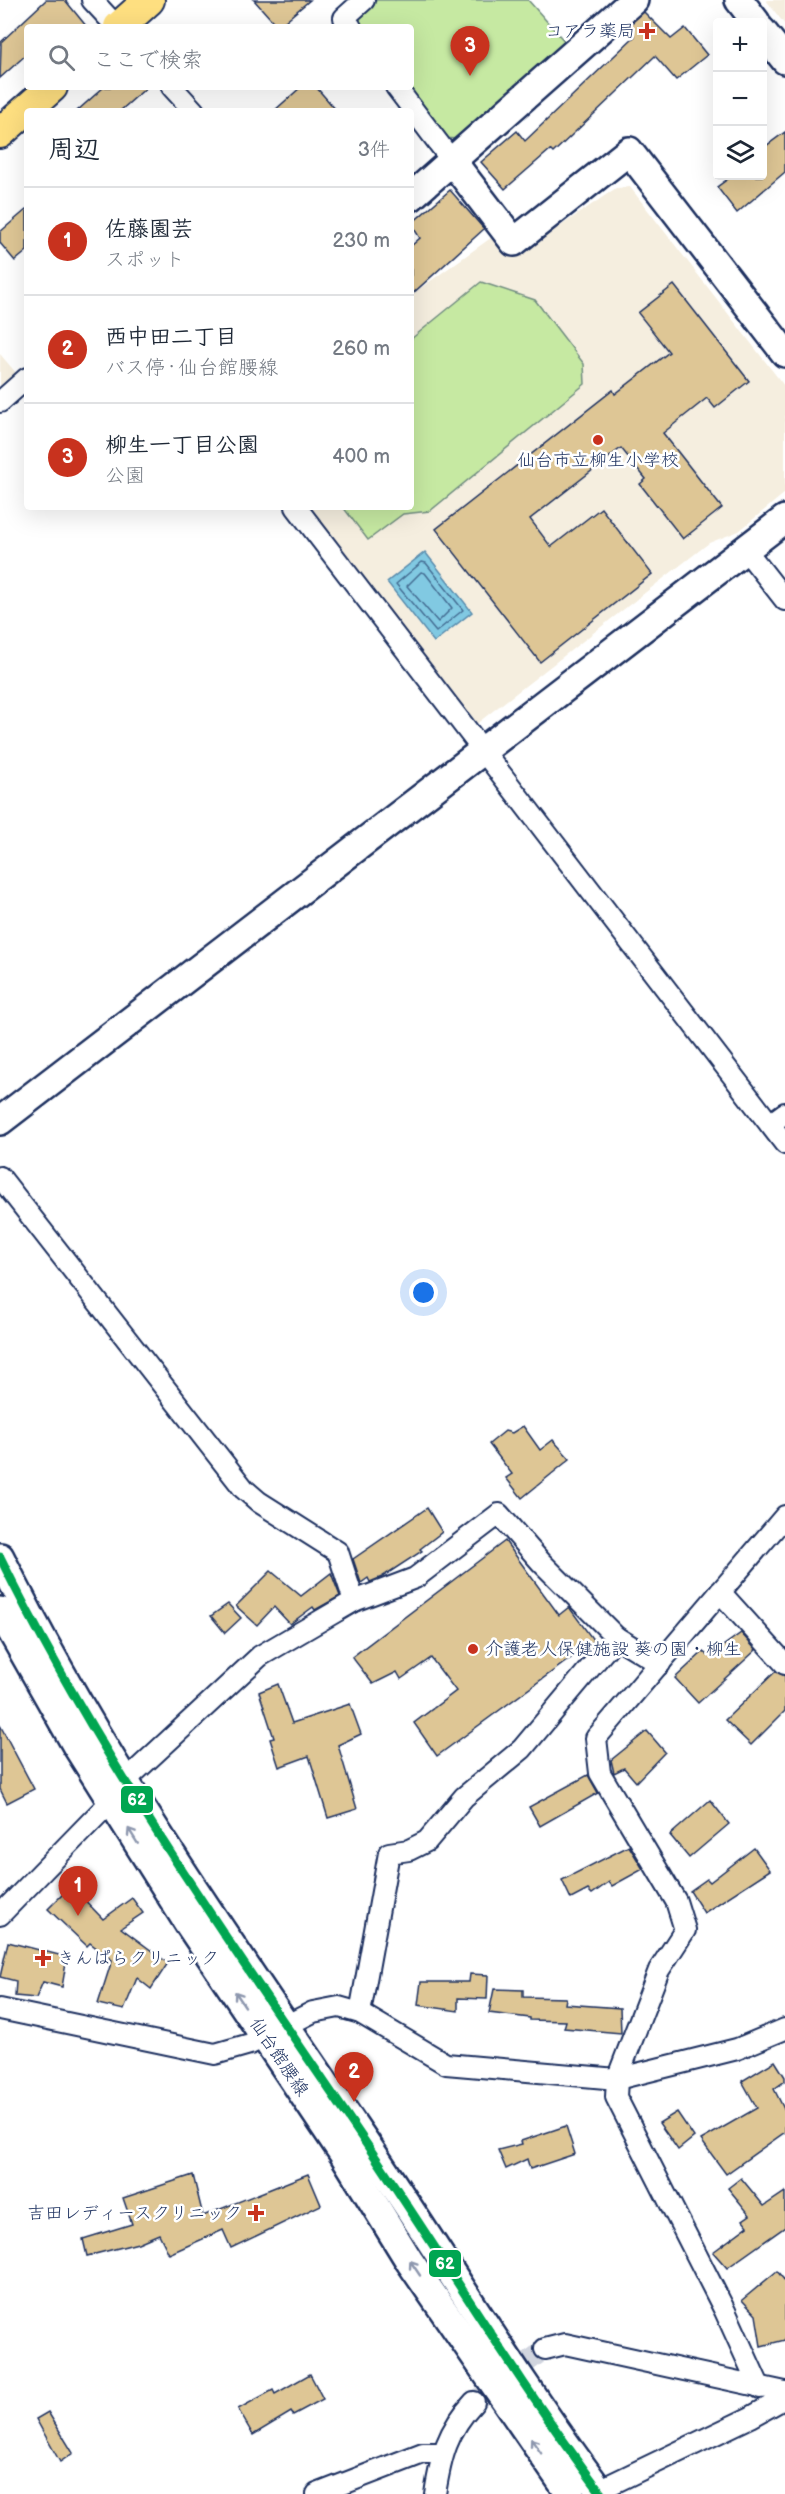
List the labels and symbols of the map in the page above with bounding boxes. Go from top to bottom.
place label: コアラ薬局 [545,21,635,42]
marker: コアラ薬局 [640,24,654,38]
pin: 3 [450,26,490,76]
marker: 仙台市立柳生小学校 [591,433,605,447]
place label: 仙台市立柳生小学校 [517,450,679,471]
your location [409,1278,438,1307]
place label: 介護老人保健施設 葵の園・柳生 [485,1639,742,1660]
marker: 介護老人保健施設 葵の園・柳生 [466,1642,480,1656]
line badge: 62 [120,1785,154,1814]
text: 62 [127,1791,147,1810]
one-way arrow [126,1828,138,1845]
pin: 1 [58,1866,98,1916]
place label: きんぱらクリニック [57,1948,219,1969]
marker: きんぱらクリニック [34,1949,52,1967]
one-way arrow [234,1991,246,2007]
street label: 仙台館腰線 [245,2014,313,2100]
pin: 2 [334,2052,374,2102]
place label: 吉田レディースクリニック [27,2203,242,2224]
marker: 吉田レディースクリニック [247,2204,265,2222]
line badge: 62 [428,2249,462,2278]
text: 62 [435,2255,455,2274]
one-way arrow [408,2260,420,2277]
one-way arrow [530,2439,543,2455]

